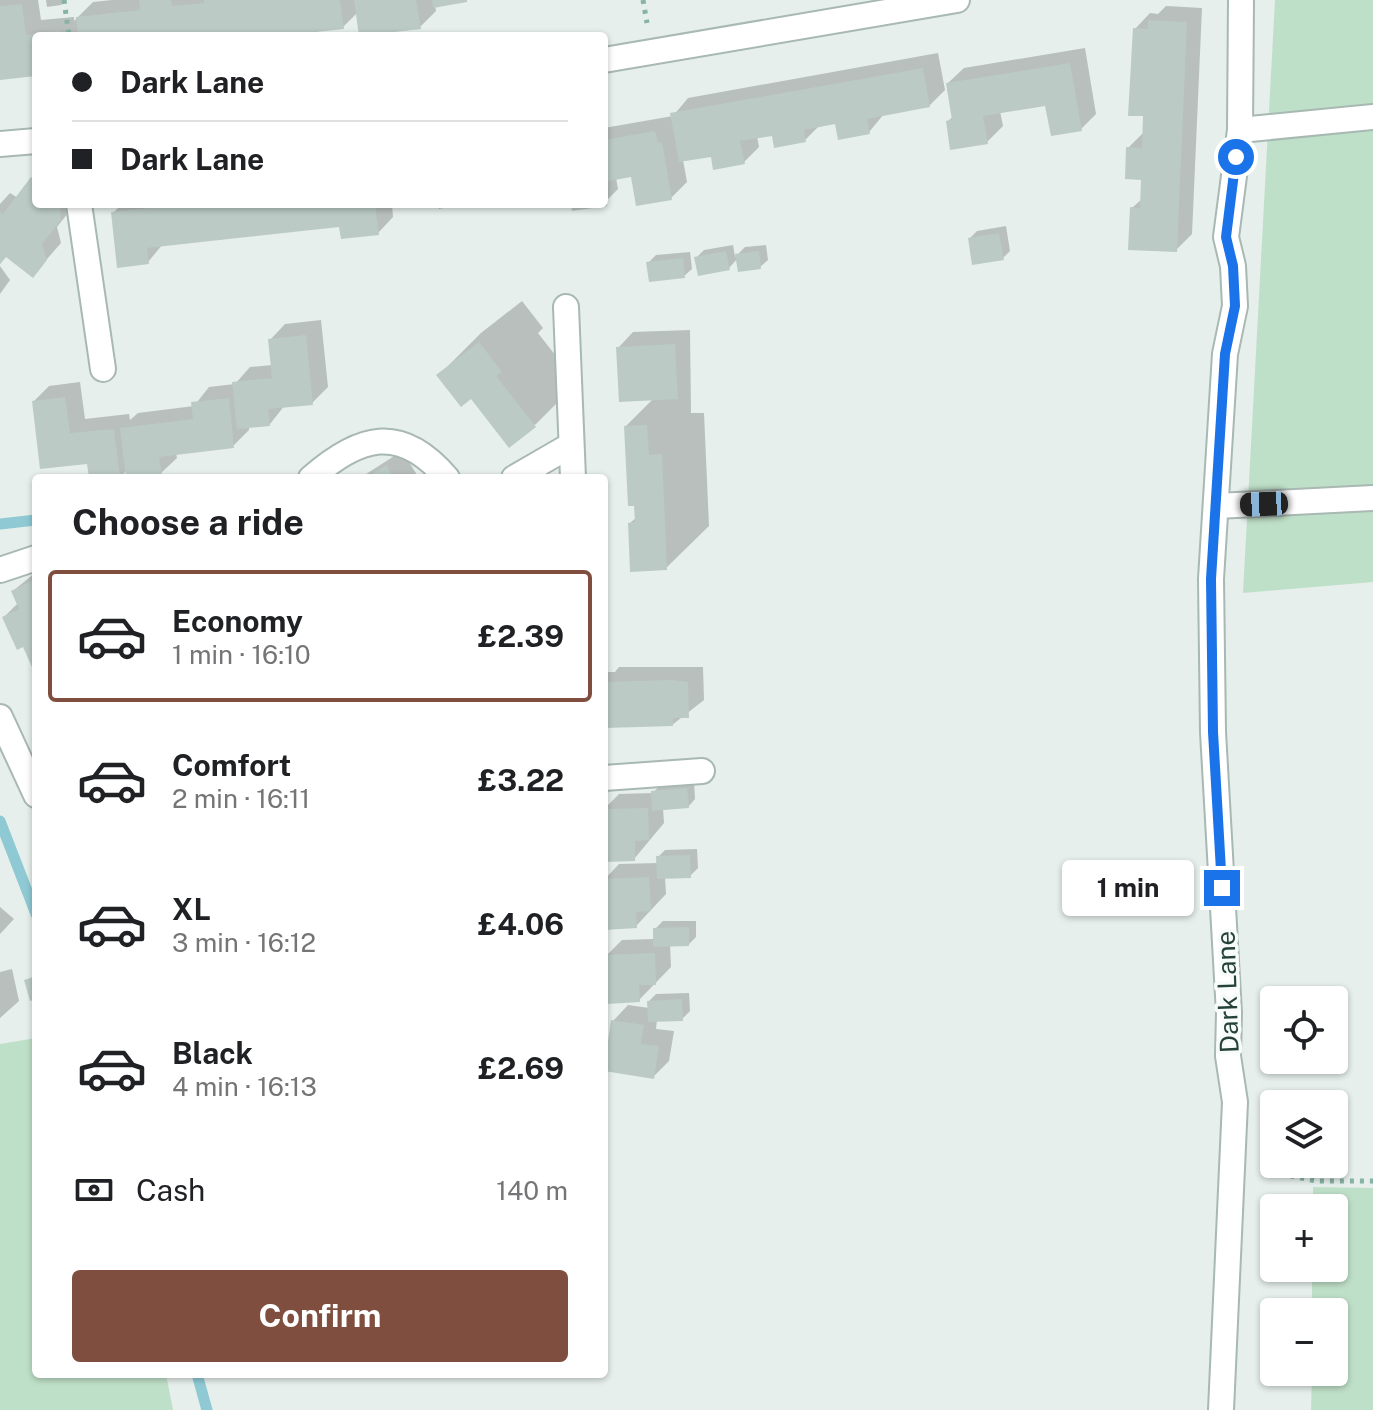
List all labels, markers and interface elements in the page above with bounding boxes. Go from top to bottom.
text: Dark Lane [120,64,264,100]
route start [1218,139,1254,175]
text: Dark Lane [120,141,264,177]
car [1240,491,1288,517]
text: Choose a ride [72,501,304,543]
icon: car [76,600,148,672]
text: Economy [172,603,303,639]
text: £2.39 [478,618,564,654]
text: 1 min · 16:10 [172,639,311,670]
icon: car [76,744,148,816]
text: Comfort [172,747,291,783]
text: £3.22 [478,762,564,798]
text: 2 min · 16:11 [172,783,310,814]
callout: 1 min [1062,860,1194,916]
route end [1204,870,1240,906]
text: 1 min [1097,872,1159,903]
icon: car [76,888,148,960]
text: XL [172,891,211,927]
text: £4.06 [478,906,564,942]
text: 3 min · 16:12 [172,927,316,958]
street label: Dark Lane [1209,930,1245,1054]
map controls [1260,986,1348,1386]
button: locate [1260,986,1348,1074]
icon: car [76,1032,148,1104]
text: Black [172,1035,253,1071]
text: £2.69 [478,1050,564,1086]
text: 4 min · 16:13 [172,1071,317,1102]
button: layers [1260,1090,1348,1178]
icon: cash [72,1168,116,1212]
text: Cash [136,1172,205,1208]
text: 140 m [496,1175,568,1206]
button: + [1260,1194,1348,1282]
button: Confirm [72,1270,568,1362]
button: − [1260,1298,1348,1386]

